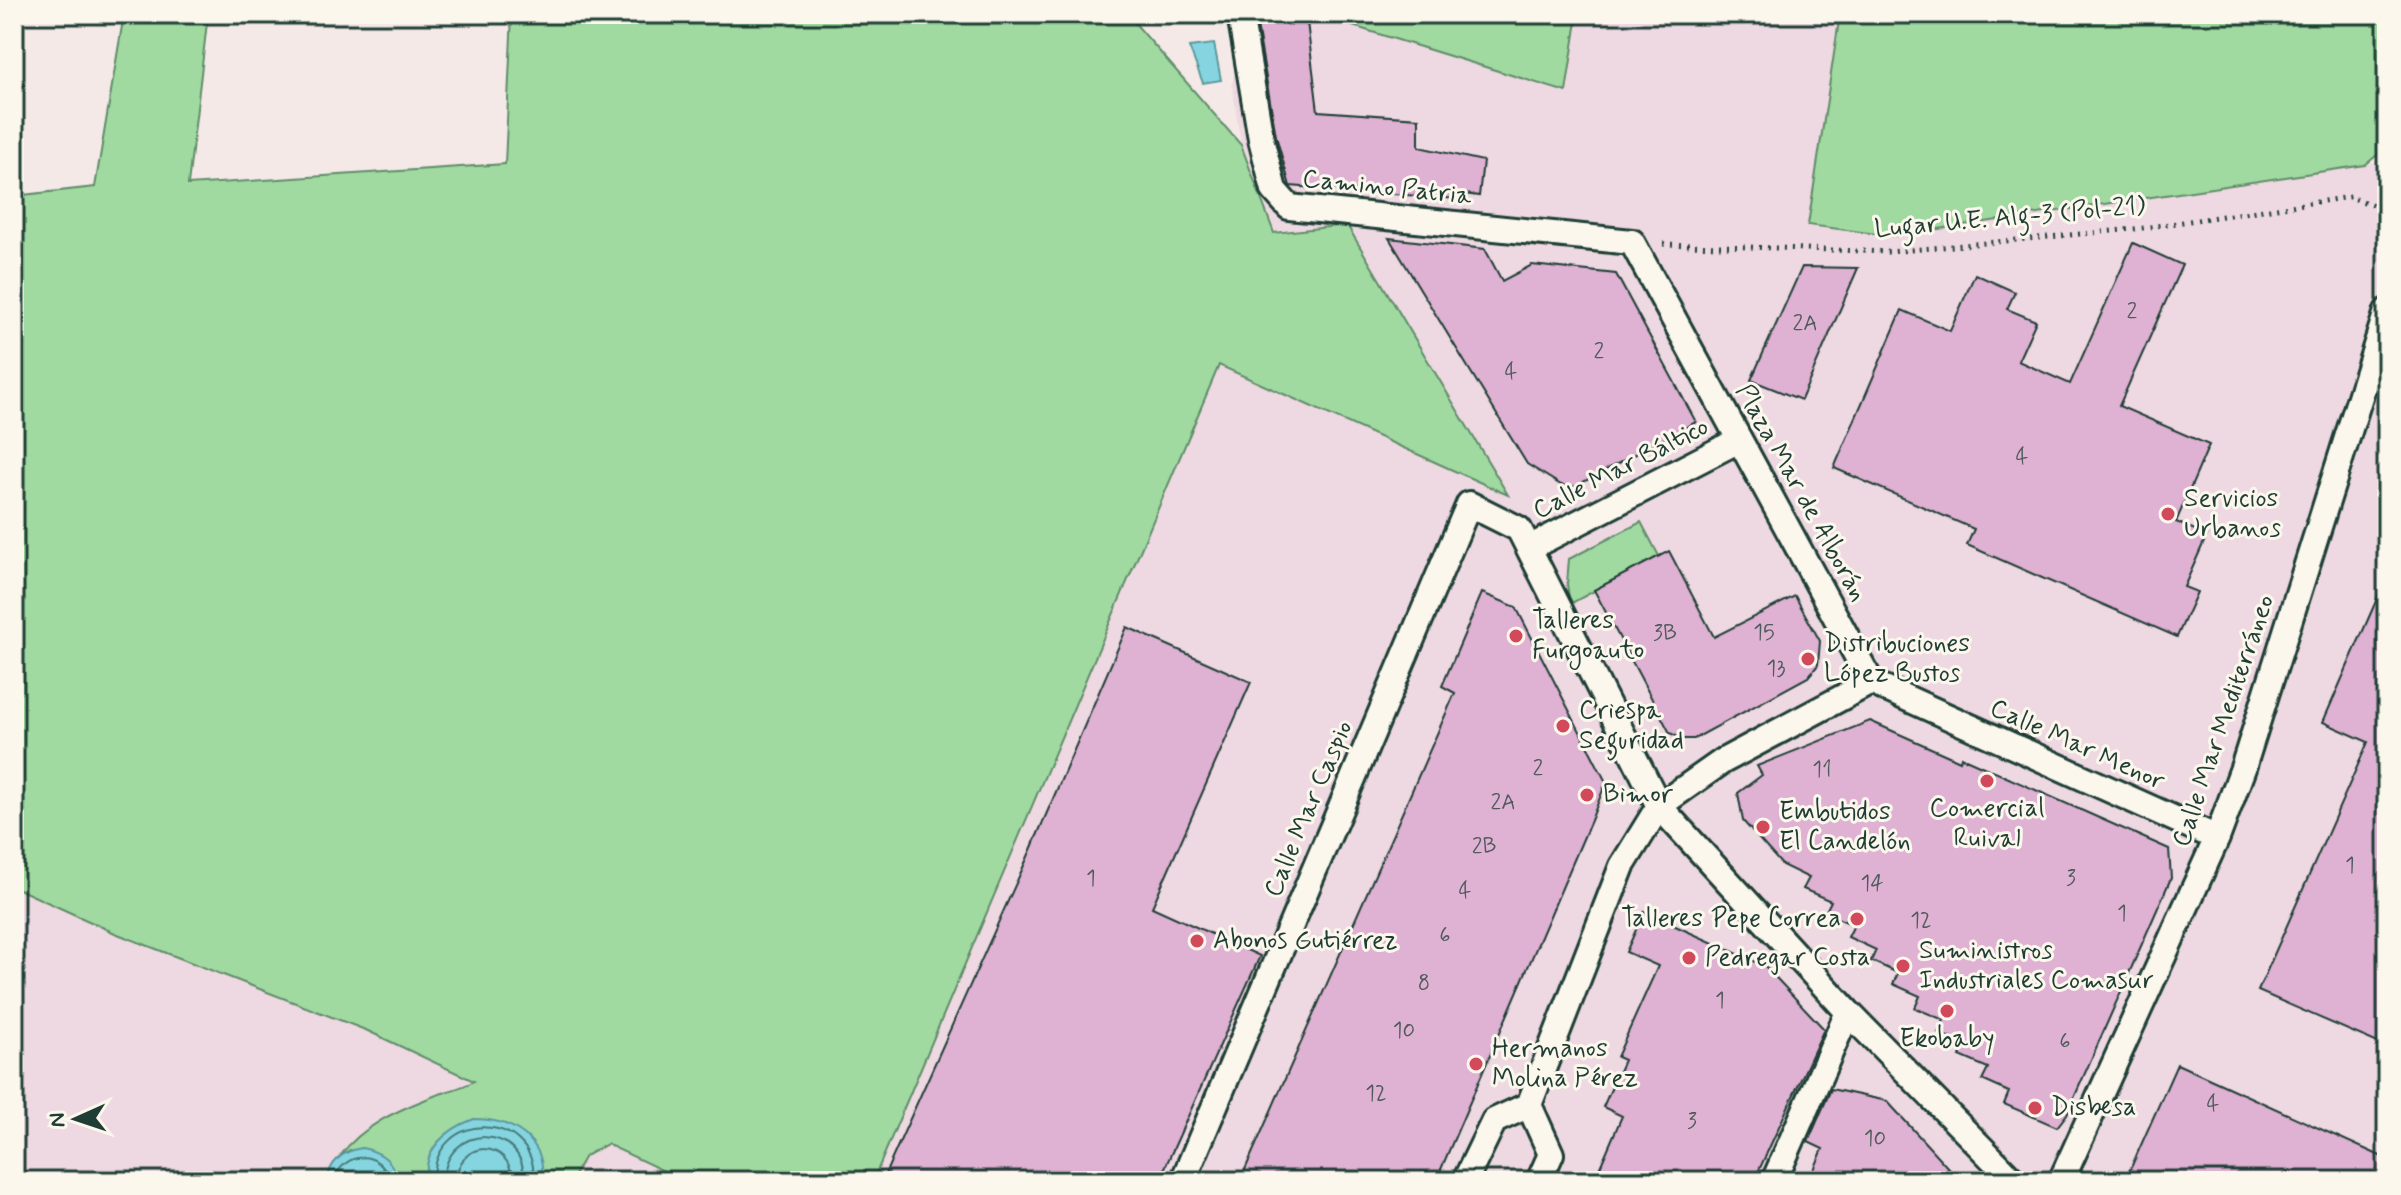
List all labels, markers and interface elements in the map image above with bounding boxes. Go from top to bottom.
street label: Camino Patria [1301,162,1474,214]
street label: Lugar U.E. Alg-3 (Pol-21) [1873,189,2147,250]
house number: 2 [2127,298,2138,326]
house number: 2A [1792,310,1818,338]
house number: 2 [1594,338,1605,366]
house number: 4 [1505,358,1518,386]
street label: Plaza Mar de Alborán [1727,378,1875,608]
street label: Calle Mar Báltico [1527,410,1715,528]
house number: 4 [2016,443,2029,471]
place label: Servicios Urbanos [2184,482,2281,546]
marker: Servicios Urbanos [2159,505,2177,523]
street label: Calle Mar Mediterráneo [2165,590,2283,852]
place label: Talleres Furgoauto [1532,604,1644,670]
house number: 15 [1753,619,1775,647]
house number: 3B [1653,620,1677,648]
marker: Talleres Furgoauto [1507,627,1525,645]
place label: Distribuciones López Bustos [1824,627,1970,691]
marker: Distribuciones López Bustos [1799,650,1817,668]
house number: 13 [1766,655,1786,683]
street label: Calle Mar Menor [1984,691,2170,799]
place label: Criespa Seguridad [1579,694,1684,761]
street label: Calle Mar Caspio [1257,716,1361,902]
marker: Criespa Seguridad [1554,717,1572,735]
house number: 2 [1533,755,1544,783]
house number: 11 [1812,756,1832,784]
marker: Comercial Ruival [1978,772,1996,790]
place label: Bimor [1603,778,1674,812]
marker: Bimor [1578,786,1596,804]
house number: 2A [1490,789,1516,817]
place label: Comercial Ruival [1929,792,2045,856]
place label: Embutidos El Candelón [1779,795,1910,859]
marker: Embutidos El Candelón [1754,818,1772,836]
house number: 2B [1472,833,1496,861]
house number: 1 [2345,852,2355,880]
house number: 1 [1086,865,1096,893]
house number: 3 [2066,865,2076,893]
house number: 14 [1860,870,1884,898]
house number: 4 [1459,877,1472,905]
house number: 1 [2117,900,2127,928]
place label: Talleres Pepe Correa [1621,902,1841,936]
house number: 12 [1910,907,1932,935]
marker: Talleres Pepe Correa [1848,910,1866,928]
house number: 6 [1439,922,1451,950]
place label: Abonos Gutiérrez [1213,924,1398,958]
marker: Abonos Gutiérrez [1188,932,1206,950]
place label: Suministros Industriales Comasur [1919,934,2154,998]
place label: Pedregar Costa [1705,941,1870,975]
marker: Pedregar Costa [1680,949,1698,967]
marker: Suministros Industriales Comasur [1894,957,1912,975]
house number: 8 [1418,970,1430,998]
house number: 1 [1715,987,1725,1015]
marker: Ekobaby [1938,1002,1956,1020]
house number: 10 [1393,1017,1415,1045]
place label: Ekobaby [1900,1022,1994,1056]
house number: 6 [2059,1028,2071,1056]
place label: Hermanos Molina Pérez [1492,1032,1638,1096]
marker: Hermanos Molina Pérez [1467,1055,1485,1073]
north arrow [36,1079,116,1159]
house number: 12 [1365,1080,1387,1108]
house number: 4 [2207,1090,2220,1118]
place label: Disbesa [2051,1091,2136,1125]
marker: Disbesa [2026,1099,2044,1117]
house number: 3 [1687,1108,1697,1136]
text: N [44,1112,72,1128]
house number: 10 [1864,1125,1886,1153]

